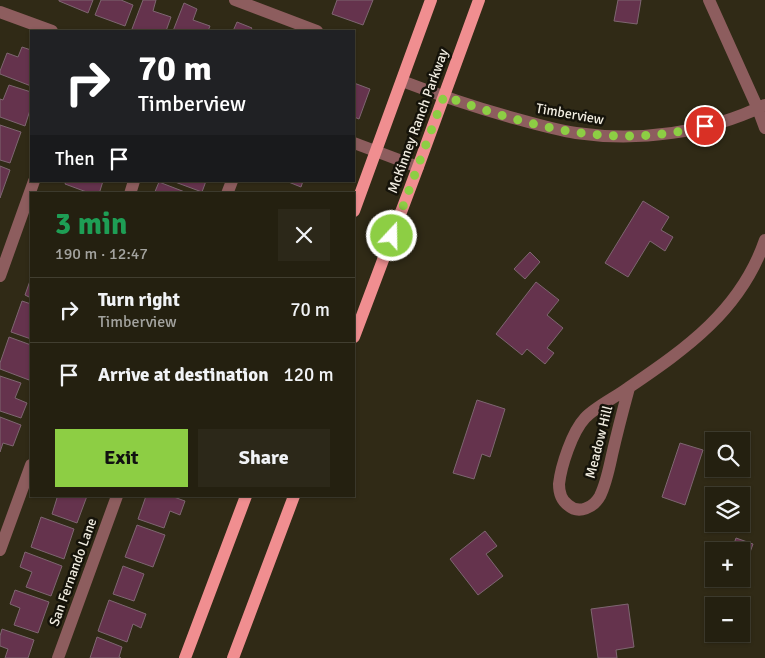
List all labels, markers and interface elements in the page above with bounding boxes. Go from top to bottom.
street label: McKinney Ranch Parkway [384,46,452,196]
text: 70 m [138,47,212,90]
icon: right [55,50,120,115]
text: Timberview [138,90,246,117]
street label: Timberview [535,100,605,128]
pin [684,105,726,147]
icon: arrive [691,112,719,140]
icon: arrive [105,145,133,173]
text: Then [55,147,95,171]
text: 3 min [55,206,127,243]
button: close [278,209,330,261]
position arrow [365,209,417,261]
text: 190 m · 12:47 [55,244,148,264]
text: Turn right [98,288,180,312]
icon: right [55,296,83,324]
text: 70 m [290,298,330,322]
text: Timberview [98,312,177,332]
icon: arrive [55,361,83,389]
text: Arrive at destination [98,363,269,387]
text: 120 m [284,363,334,387]
street label: Meadow Hill [582,404,616,480]
button: Exit [55,429,188,487]
button: Share [198,429,330,487]
map controls [705,432,750,642]
button: search [705,432,750,477]
button: layers [705,487,750,532]
street label: San Fernando Lane [46,516,100,628]
button: + [705,542,750,587]
button: − [705,597,750,642]

